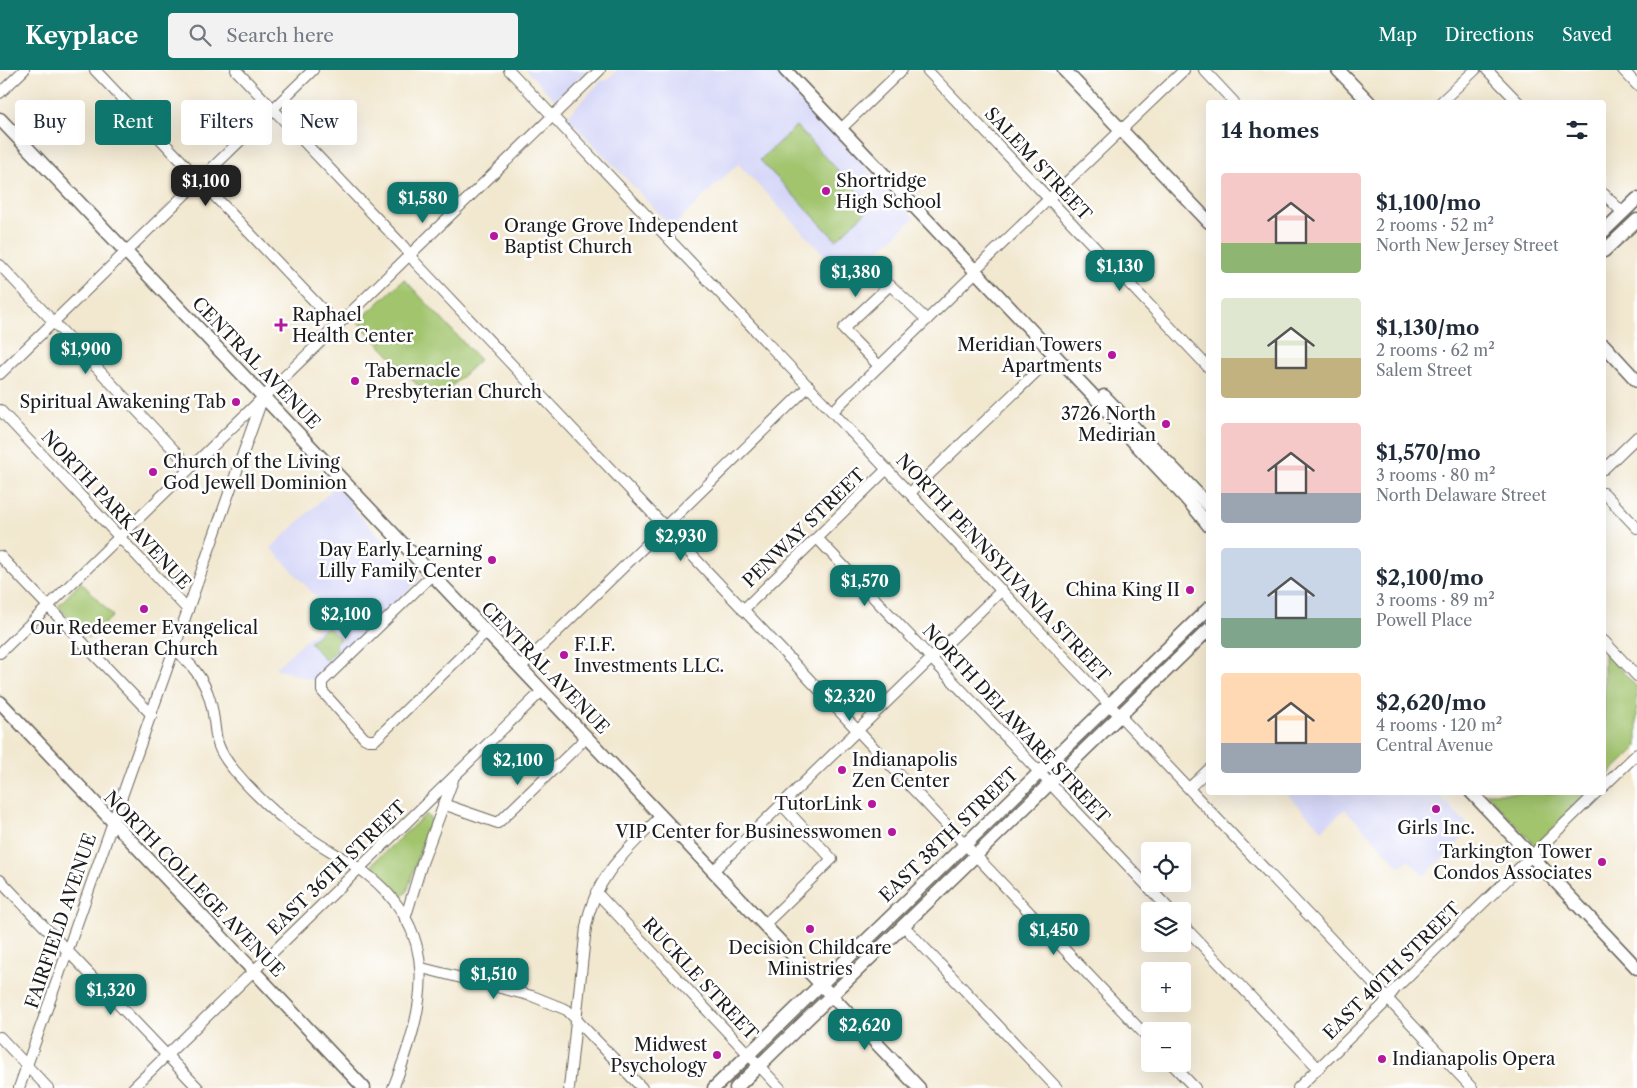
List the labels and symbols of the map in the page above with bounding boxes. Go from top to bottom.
street label: SALEM STREET [980,103,1096,226]
pin: $1,100 [165,164,247,207]
place label: Shortridge High School [836,170,941,213]
pin: $1,580 [382,182,464,224]
marker: Shortridge High School [820,185,832,197]
place label: Orange Grove Independent Baptist Church [504,215,739,258]
marker: Orange Grove Independent Baptist Church [488,230,500,242]
pin: $1,130 [1079,250,1161,292]
pin: $1,380 [815,256,897,298]
street label: CENTRAL AVENUE [187,292,325,434]
place label: Raphael Health Center [292,304,414,347]
marker: Raphael Health Center [274,318,288,332]
pin: $1,900 [45,332,127,375]
place label: Meridian Towers Apartments [957,334,1102,377]
marker: Meridian Towers Apartments [1106,349,1118,361]
place label: Tabernacle Presbyterian Church [365,360,542,403]
marker: Tabernacle Presbyterian Church [349,375,361,387]
place label: Spiritual Awakening Tab [19,391,226,413]
marker: Spiritual Awakening Tab [230,396,242,408]
place label: 3726 North Medirian [1061,403,1156,446]
marker: 3726 North Medirian [1160,418,1172,430]
street label: NORTH PARK AVENUE [37,426,195,594]
street label: NORTH PENNSYLVANIA STREET [891,450,1115,687]
place label: Church of the Living God Jewell Dominion [163,451,347,494]
street label: PENWAY STREET [738,463,870,592]
marker: Church of the Living God Jewell Dominion [147,466,159,478]
pin: $2,930 [640,520,722,562]
place label: Day Early Learning Lilly Family Center [318,539,483,582]
marker: Day Early Learning Lilly Family Center [486,554,498,566]
pin: $1,570 [824,564,906,607]
place label: China King II [1065,579,1180,601]
marker: China King II [1184,584,1196,596]
street label: CENTRAL AVENUE [476,597,614,739]
pin: $2,100 [305,598,387,640]
marker: Our Redeemer Evangelical Lutheran Church [138,603,150,615]
place label: Our Redeemer Evangelical Lutheran Church [30,617,258,660]
street label: NORTH DELAWARE STREET [918,620,1115,829]
place label: F.I.F. Investments LLC. [574,634,724,677]
marker: F.I.F. Investments LLC. [558,649,570,661]
pin: $2,320 [809,680,891,722]
pin: $2,100 [477,744,559,786]
place label: Indianapolis Zen Center [852,749,958,792]
street label: EAST 38TH STREET [875,763,1023,907]
marker: Indianapolis Zen Center [836,764,848,776]
street label: NORTH COLLEGE AVENUE [99,786,289,982]
place label: TutorLink [775,793,864,815]
street label: EAST 36TH STREET [263,796,411,940]
marker: TutorLink [866,798,878,810]
marker: Girls Inc. [1430,803,1442,815]
place label: Girls Inc. [1397,817,1475,839]
place label: VIP Center for Businesswomen [615,821,882,843]
marker: VIP Center for Businesswomen [886,826,898,838]
street label: FAIRFIELD AVENUE [21,831,101,1011]
place label: Tarkington Tower Condos Associates [1433,841,1592,884]
marker: Tarkington Tower Condos Associates [1596,856,1608,868]
street label: EAST 40TH STREET [1319,897,1466,1044]
street label: RUCKLE STREET [638,913,763,1045]
pin: $1,450 [1013,914,1095,956]
marker: Decision Childcare Ministries [804,923,816,935]
place label: Decision Childcare Ministries [728,937,892,980]
pin: $1,510 [453,958,535,1000]
pin: $1,320 [70,974,152,1016]
pin: $2,620 [824,1008,906,1051]
place label: Midwest Psychology [610,1034,708,1077]
place label: Indianapolis Opera [1392,1048,1556,1070]
marker: Midwest Psychology [711,1049,723,1061]
marker: Indianapolis Opera [1376,1053,1388,1065]

